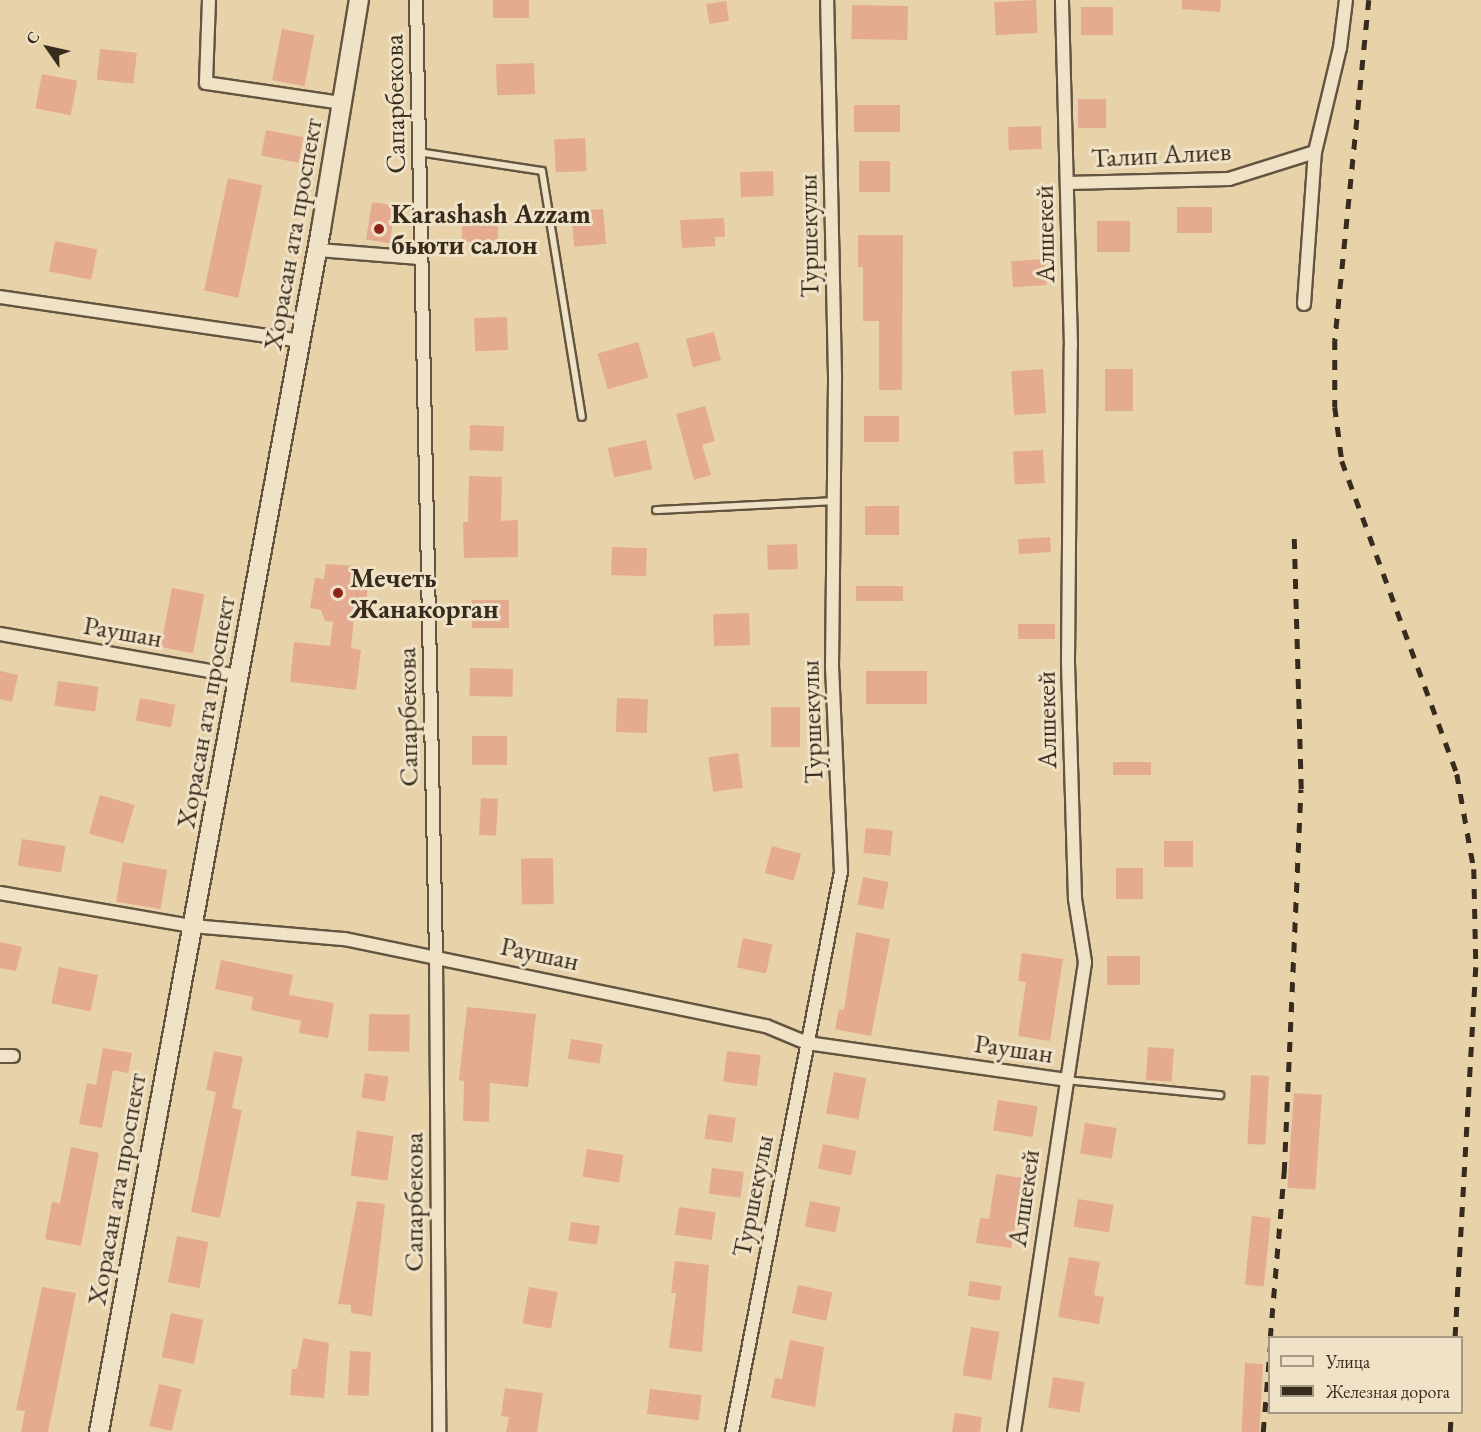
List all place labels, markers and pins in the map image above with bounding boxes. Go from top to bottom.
place label: Karashash Azzam бьюти салон [391,197,591,260]
marker: Karashash Azzam бьюти салон [372,222,386,236]
place label: Мечеть Жанакорган [350,561,499,624]
marker: Мечеть Жанакорган [331,586,345,600]

